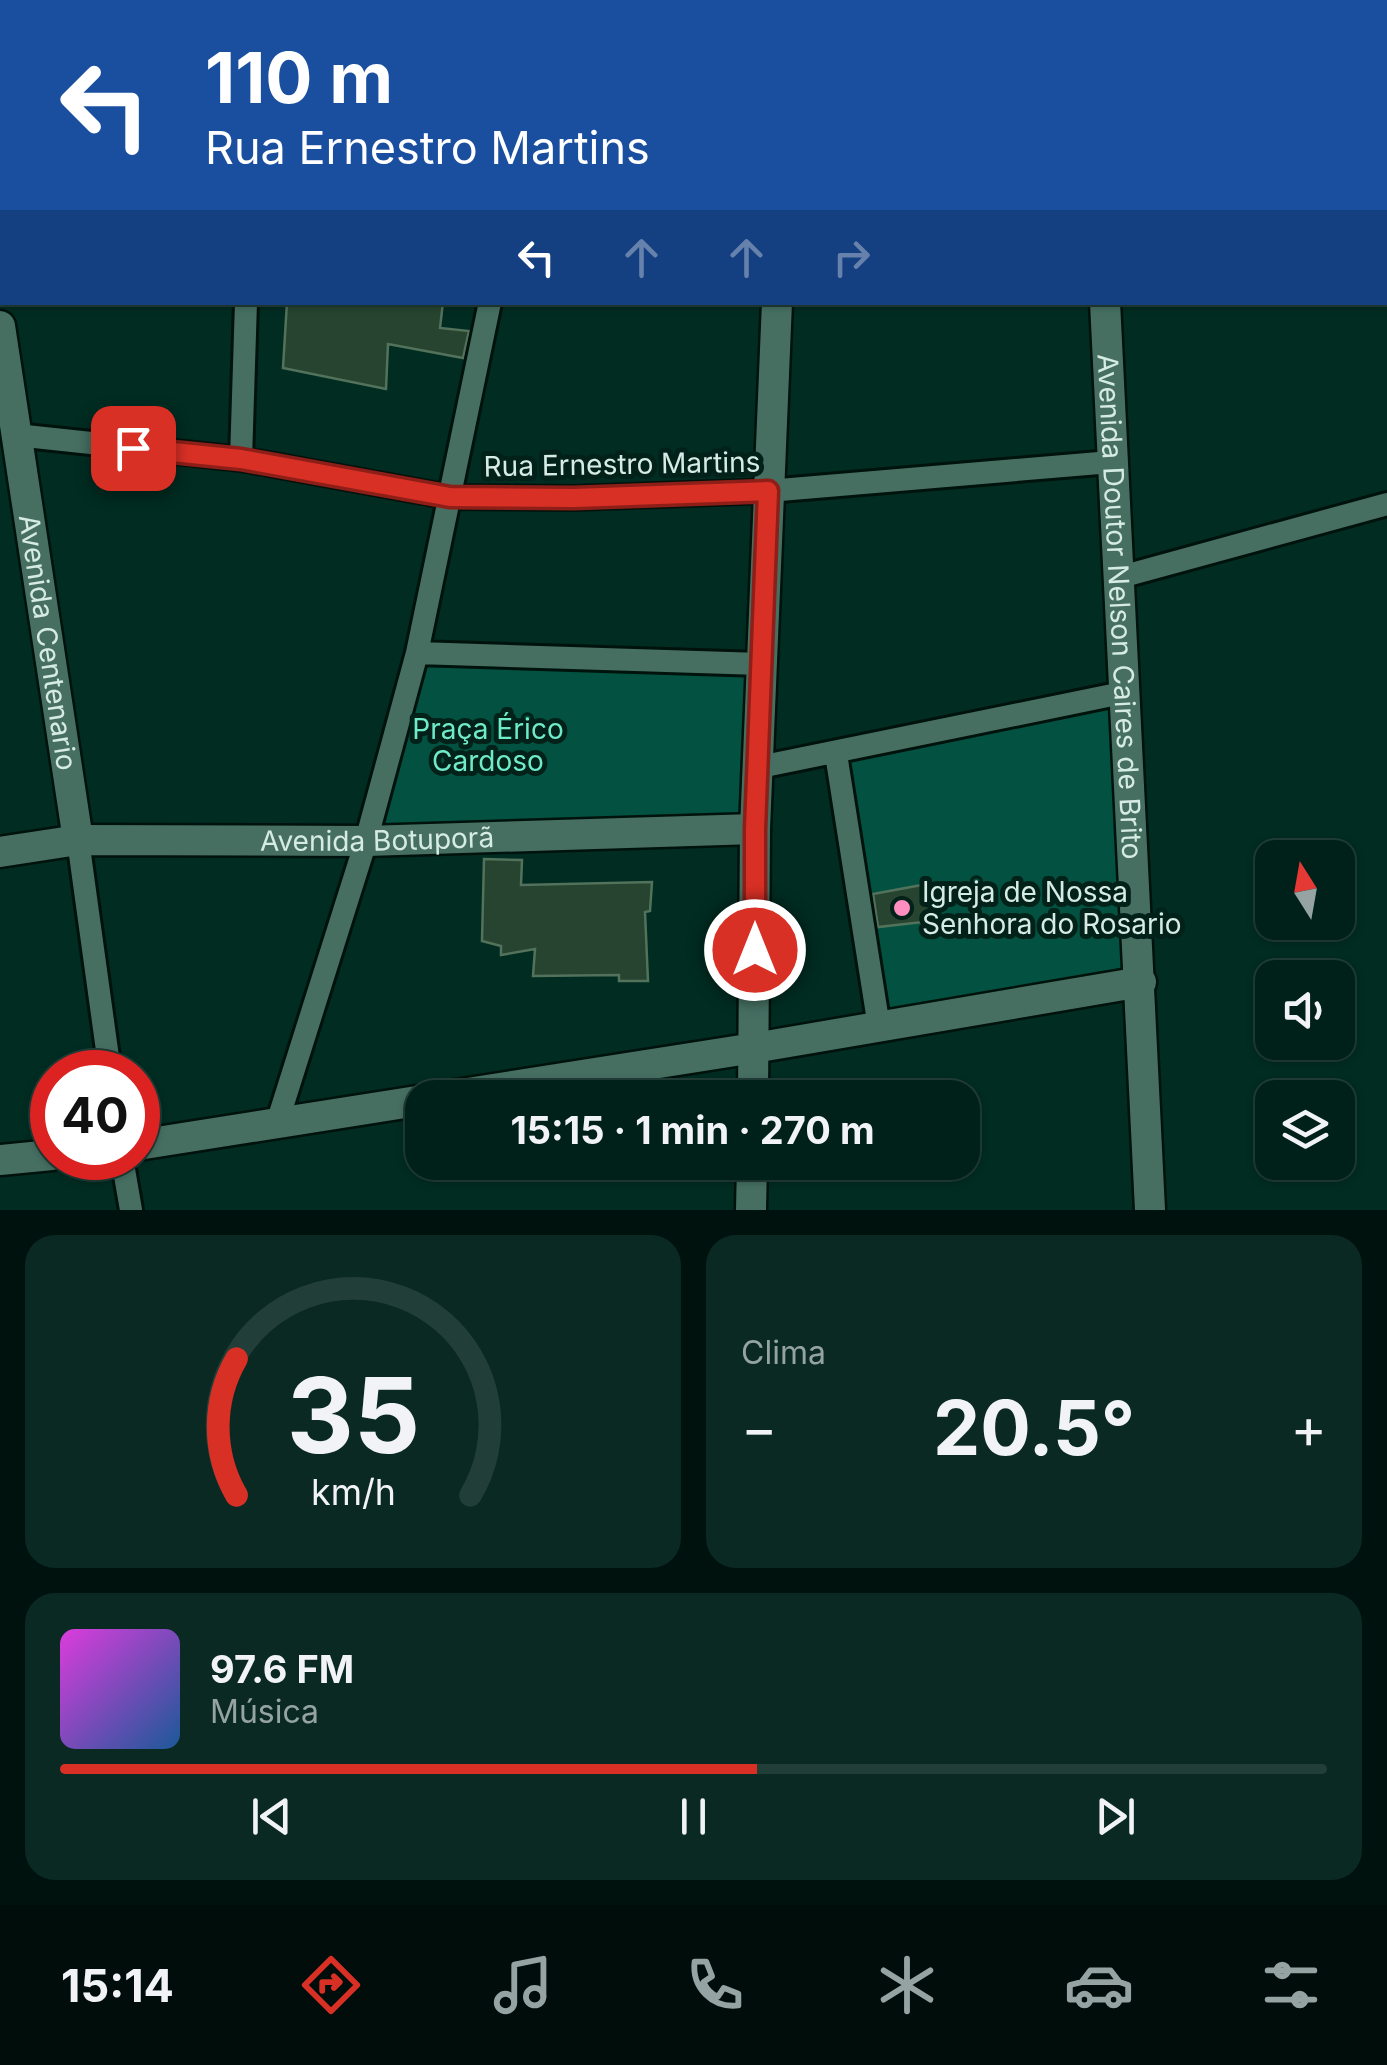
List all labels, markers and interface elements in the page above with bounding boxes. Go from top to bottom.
text: 110 m [205,35,393,120]
icon: left [40,40,170,170]
text: Rua Ernestro Martins [205,120,650,175]
icon: left [509,230,564,285]
icon: ahead [614,230,669,285]
icon: ahead [719,230,774,285]
icon: right [824,230,879,285]
street label: Avenida Doutor Nelson Caires de Brito [1091,353,1150,860]
pin [91,406,176,491]
icon: arrive [106,421,161,476]
street label: Rua Ernestro Martins [483,445,761,483]
street label: Avenida Centenario [12,512,84,773]
park label: Praça Érico Cardoso [412,711,564,778]
street label: Avenida Botuporã [260,820,495,858]
north arrow [1255,840,1355,940]
map controls [1255,840,1355,1180]
place label: Igreja de Nossa Senhora do Rosario [922,875,1182,941]
marker: Igreja de Nossa Senhora do Rosario [891,897,913,919]
position arrow [703,898,807,1002]
button: sound [1255,960,1355,1060]
speed limit sign: 40 [30,1050,160,1180]
button: layers [1255,1080,1355,1180]
text: 15:15 · 1 min · 270 m [510,1107,875,1153]
text: Clima [741,1333,826,1372]
text: 35 [286,1352,420,1478]
text: 20.5° [933,1382,1135,1473]
text: − [741,1395,777,1461]
text: + [1291,1395,1327,1461]
text: km/h [311,1470,395,1514]
text: 97.6 FM [210,1646,354,1692]
text: Música [210,1692,319,1731]
icon: previous [244,1789,299,1844]
icon: pause [666,1789,721,1844]
icon: next [1088,1789,1143,1844]
icon: directions [296,1950,366,2020]
icon: music [488,1950,558,2020]
icon: phone [680,1950,750,2020]
icon: climate [872,1950,942,2020]
icon: car [1064,1950,1134,2020]
icon: filters [1256,1950,1326,2020]
text: 15:14 [61,1958,174,2013]

